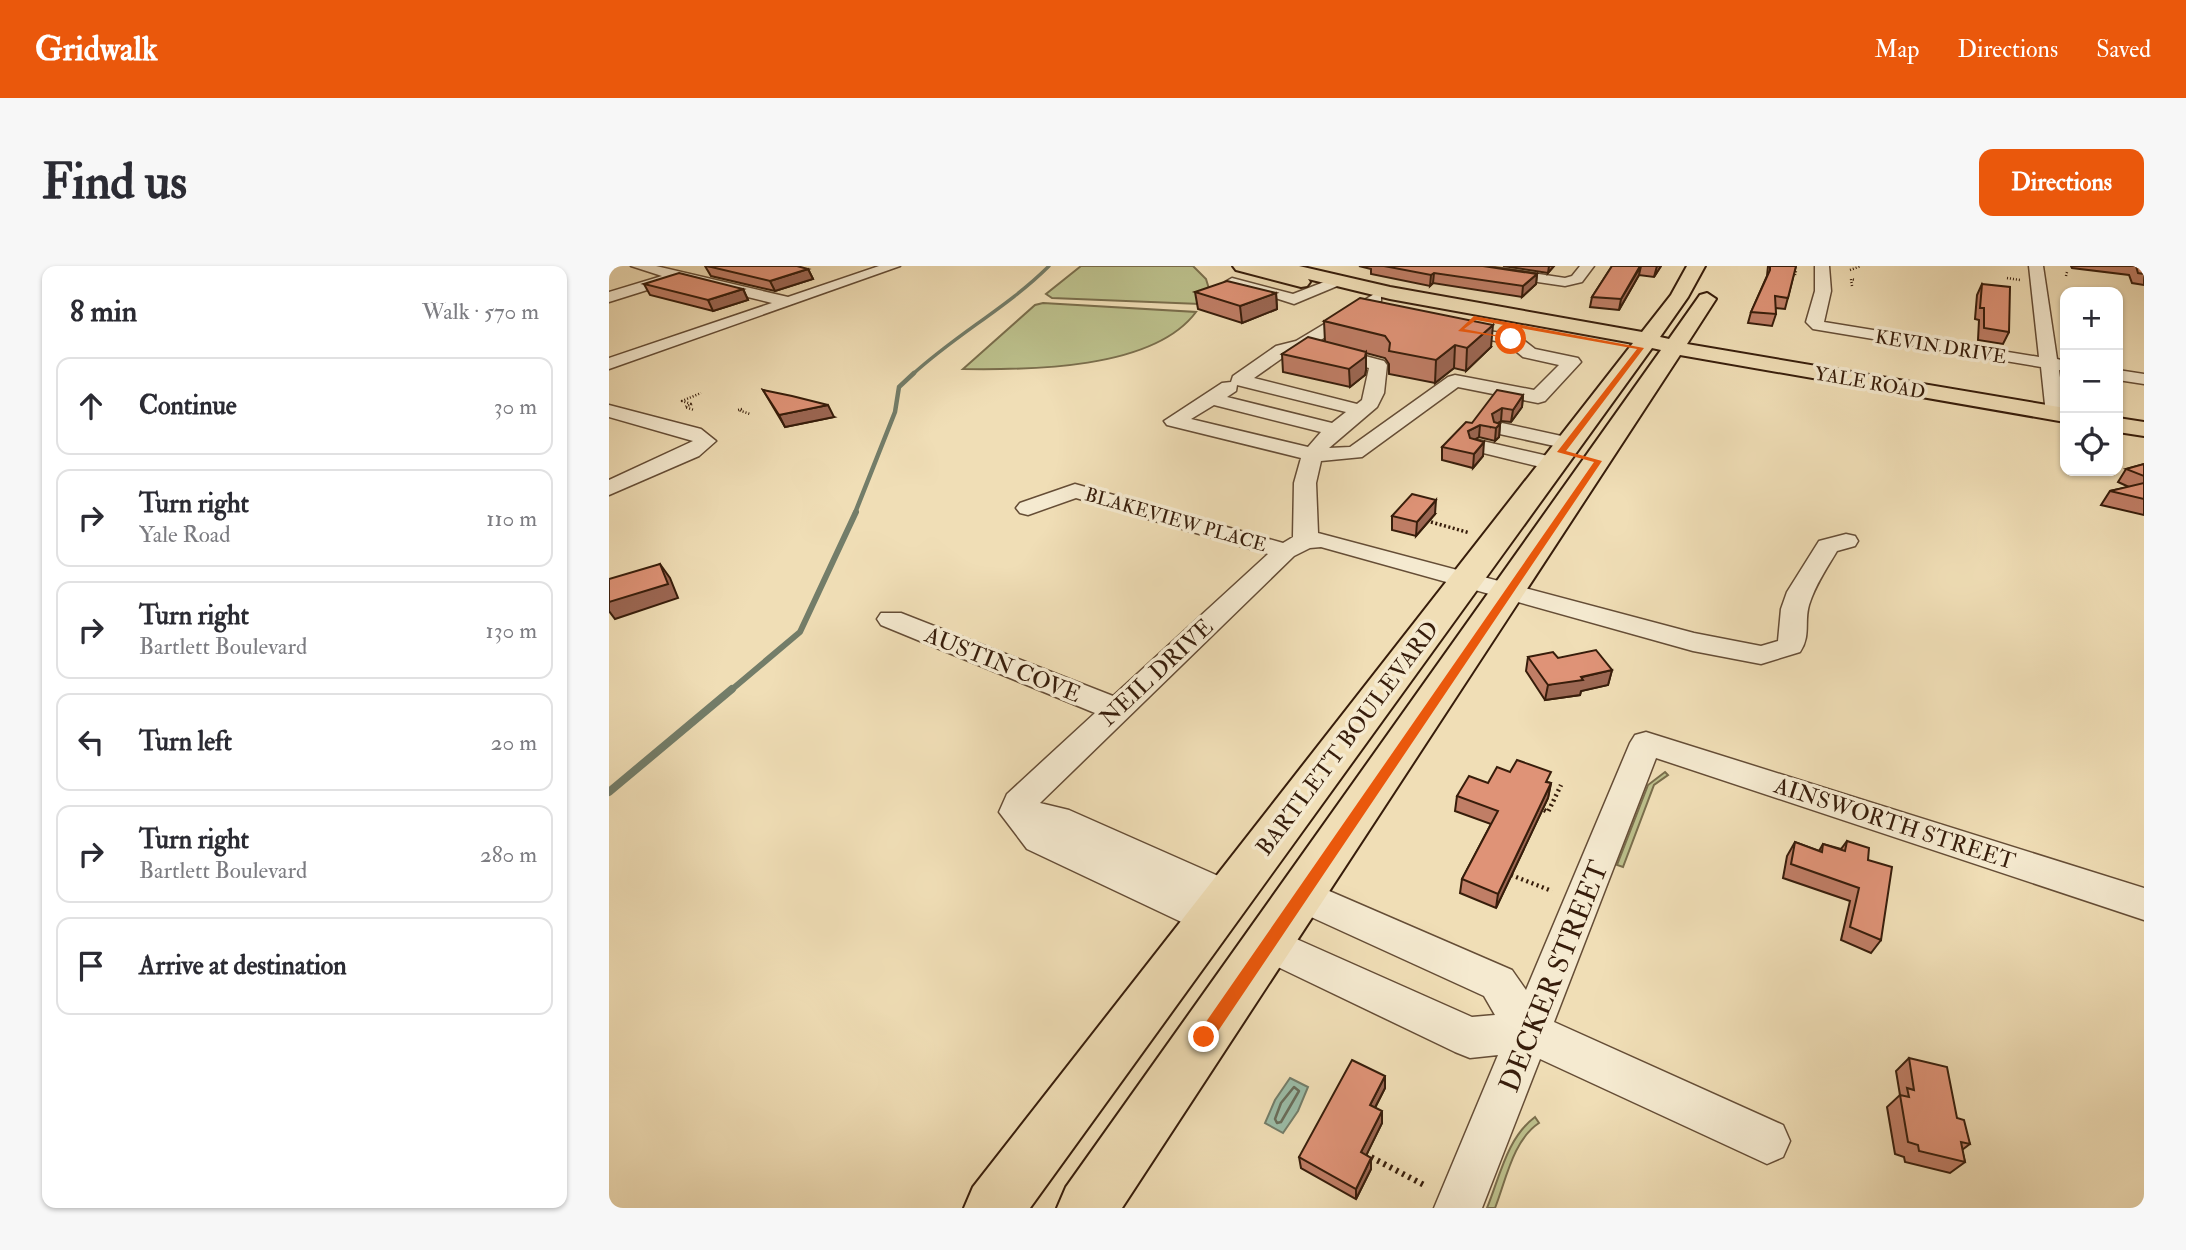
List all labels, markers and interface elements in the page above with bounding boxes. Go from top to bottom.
text: Gridwalk [35,29,158,70]
text: Map [1874,34,1919,65]
text: Directions [1957,34,2058,65]
text: Saved [2096,34,2151,65]
button: Directions [1979,149,2144,216]
text: Find us [42,152,187,213]
map controls [2060,287,2123,476]
button: + [2060,287,2123,350]
text: 8 min [70,293,137,330]
text: Walk · 570 m [422,297,539,326]
route start [1495,323,1526,354]
street label: KEVIN DRIVE [1874,325,2008,369]
button: − [2060,350,2123,413]
street label: YALE ROAD [1813,361,1927,405]
icon: ahead [72,387,110,425]
text: Continue [139,390,237,422]
text: 30 m [494,392,537,421]
button: locate [2060,413,2123,476]
street label: BLAKEVIEW PLACE [1082,483,1270,557]
text: Turn right [139,488,249,520]
icon: right [72,499,110,537]
text: 110 m [486,504,537,533]
text: Yale Road [139,520,231,549]
text: Turn right [139,600,249,632]
icon: right [72,611,110,649]
street label: NEIL DRIVE [1093,612,1219,732]
street label: BARTLETT BOULEVARD [1250,615,1445,861]
text: 130 m [485,616,537,645]
street label: AUSTIN COVE [920,620,1085,709]
text: Bartlett Boulevard [139,632,307,661]
icon: left [72,723,110,761]
text: Turn left [139,726,232,758]
text: 20 m [491,728,537,757]
street label: AINSWORTH STREET [1770,770,2019,876]
text: Turn right [139,824,249,856]
icon: right [72,835,110,873]
text: 280 m [480,840,537,869]
text: Bartlett Boulevard [139,856,307,885]
street label: DECKER STREET [1492,856,1617,1097]
icon: arrive [72,947,110,985]
text: Arrive at destination [139,950,347,982]
route end [1188,1021,1219,1052]

